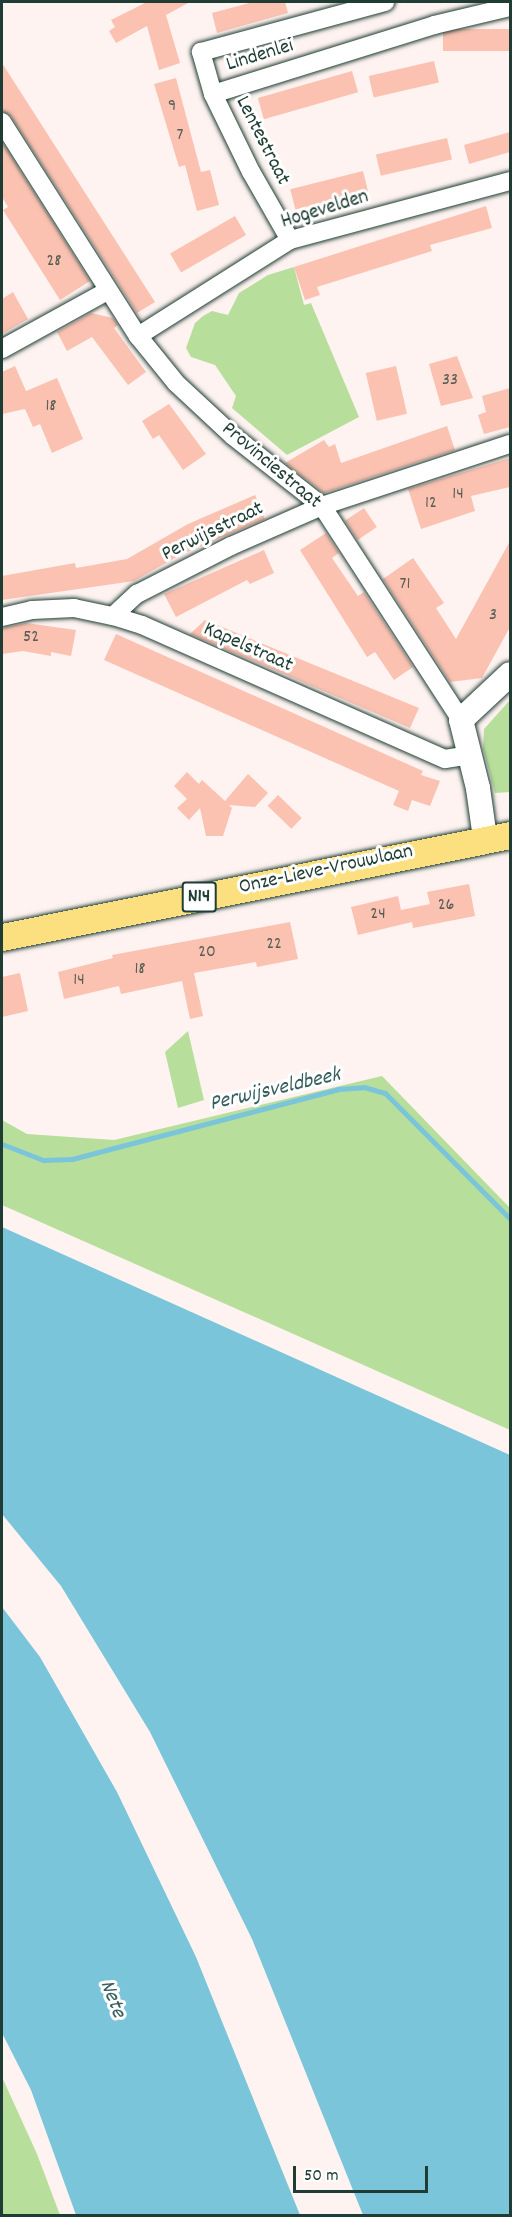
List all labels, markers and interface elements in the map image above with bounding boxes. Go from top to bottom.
street label: Lindenlei [223,34,297,78]
street label: Lentestraat [229,92,295,190]
house number: 9 [168,96,176,118]
house number: 7 [177,125,183,147]
street label: Hogevelden [278,185,372,235]
house number: 28 [46,251,62,273]
house number: 33 [442,370,458,392]
house number: 18 [45,396,57,418]
street label: Provinciestraat [216,417,326,515]
house number: 14 [452,484,464,506]
house number: 12 [425,493,437,515]
street label: Perwijsstraat [158,497,268,567]
house number: 71 [400,574,410,596]
house number: 3 [489,605,497,627]
street label: Kapelstraat [199,617,297,679]
house number: 52 [23,627,39,649]
street label: Onze-Lieve-Vrouwlaan [237,839,415,901]
road number: N14 [181,880,217,914]
house number: 26 [438,895,454,917]
house number: 24 [370,904,386,926]
house number: 22 [266,934,282,956]
house number: 20 [198,942,216,964]
house number: 18 [134,959,146,981]
house number: 14 [73,970,85,992]
water label: Perwijsveldbeek [207,1062,343,1118]
water label: Nete [93,1976,131,2022]
scale bar [296,2154,431,2192]
text: 50 m [304,2164,339,2189]

